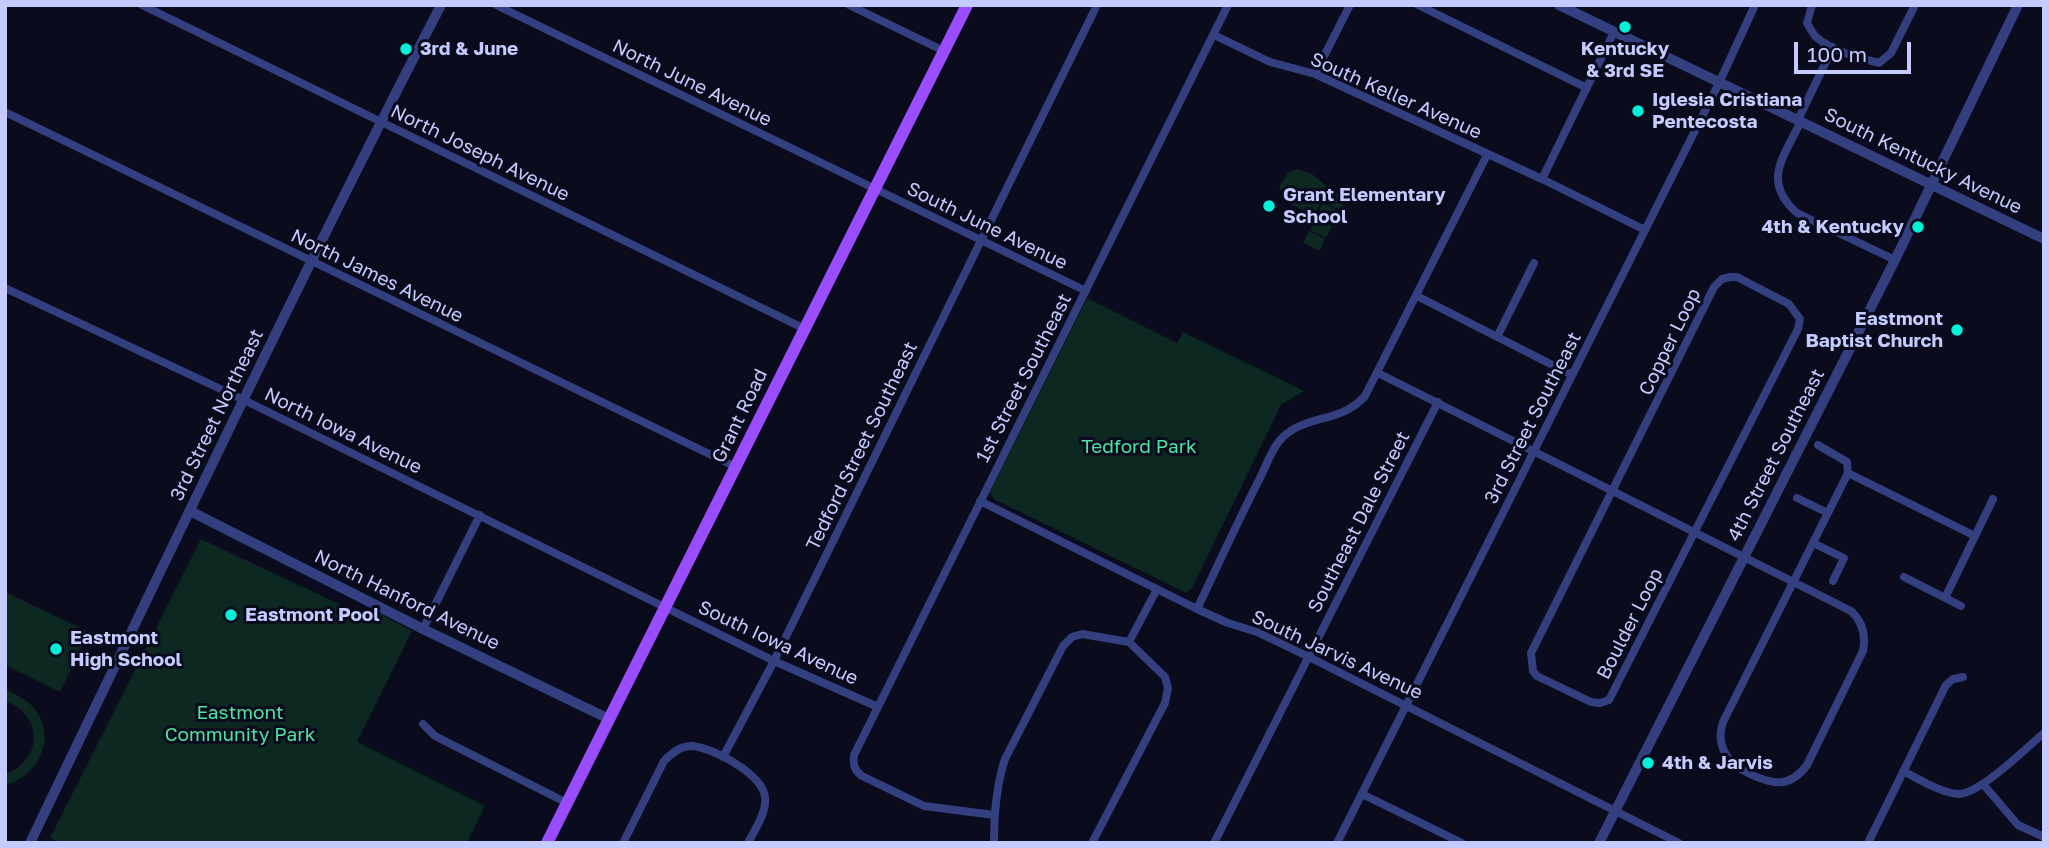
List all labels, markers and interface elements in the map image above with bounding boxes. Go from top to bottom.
marker: Kentucky & 3rd SE [1617,19,1633,35]
scale bar [1797,28,1914,72]
street label: North June Avenue [609,35,775,131]
place label: 3rd & June [420,38,518,60]
place label: Kentucky & 3rd SE [1581,38,1669,82]
marker: 3rd & June [398,41,414,57]
text: 100 m [1807,41,1867,67]
street label: South Keller Avenue [1307,48,1485,144]
place label: Iglesia Cristiana Pentecosta [1652,89,1802,133]
street label: North Joseph Avenue [387,100,573,206]
marker: Iglesia Cristiana Pentecosta [1630,103,1646,119]
street label: South Kentucky Avenue [1820,103,2026,219]
street label: South June Avenue [903,177,1071,275]
place label: Grant Elementary School [1283,184,1446,228]
marker: Grant Elementary School [1261,198,1277,214]
place label: 4th & Kentucky [1762,216,1904,238]
marker: 4th & Kentucky [1910,219,1926,235]
street label: North James Avenue [287,224,467,328]
street label: Copper Loop [1634,285,1706,399]
street label: 1st Street Southeast [972,290,1076,466]
place label: Eastmont Baptist Church [1805,308,1943,352]
marker: Eastmont Baptist Church [1949,322,1965,338]
street label: 3rd Street Northeast [166,325,268,505]
street label: 3rd Street Southeast [1480,328,1586,508]
street label: Tedford Street Southeast [801,338,923,554]
street label: Grant Road [707,365,773,467]
street label: 4th Street Southeast [1723,365,1829,545]
street label: North Iowa Avenue [261,383,425,479]
street label: Southeast Dale Street [1303,428,1415,616]
park label: Tedford Park [1081,436,1197,458]
street label: North Hanford Avenue [311,545,503,655]
street label: Boulder Loop [1592,565,1668,683]
street label: South Iowa Avenue [694,596,862,690]
place label: Eastmont Pool [245,604,380,626]
street label: South Jarvis Avenue [1248,605,1426,705]
marker: Eastmont Pool [223,607,239,623]
place label: Eastmont High School [70,627,182,671]
marker: Eastmont High School [48,641,64,657]
park label: Eastmont Community Park [165,702,315,746]
place label: 4th & Jarvis [1662,752,1773,774]
marker: 4th & Jarvis [1640,755,1656,771]

